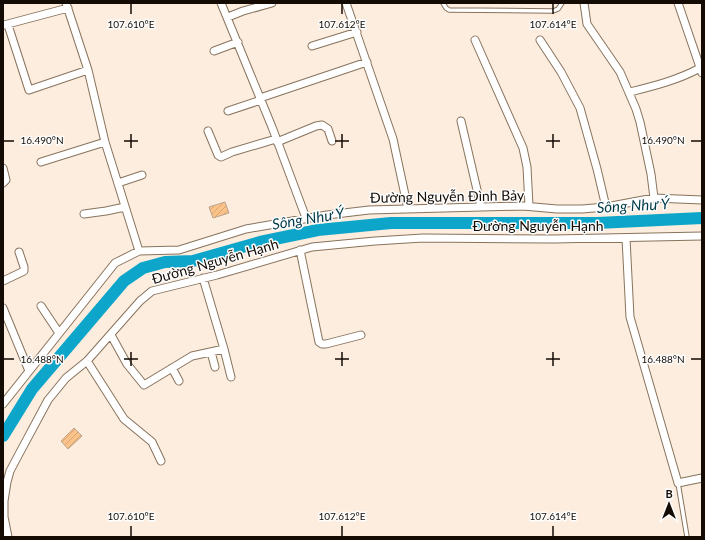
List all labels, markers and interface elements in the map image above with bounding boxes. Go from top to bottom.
text: 107.610°E [107,18,155,30]
text: 107.612°E [318,18,366,30]
text: 107.614°E [529,18,577,30]
text: 16.490°N [20,134,64,146]
text: 16.490°N [641,134,685,146]
street label: Đường Nguyễn Đình Bảy [370,186,525,206]
water label: Sông Như Ý [596,194,671,216]
water label: Sông Như Ý [271,203,347,233]
street label: Đường Nguyễn Hạnh [472,217,604,234]
street label: Đường Nguyễn Hạnh [150,235,280,287]
text: 16.488°N [20,353,64,365]
text: 16.488°N [641,353,685,365]
north arrow [649,484,689,524]
text: B [665,487,673,500]
text: 107.610°E [107,510,155,522]
text: 107.612°E [318,510,366,522]
text: 107.614°E [529,510,577,522]

